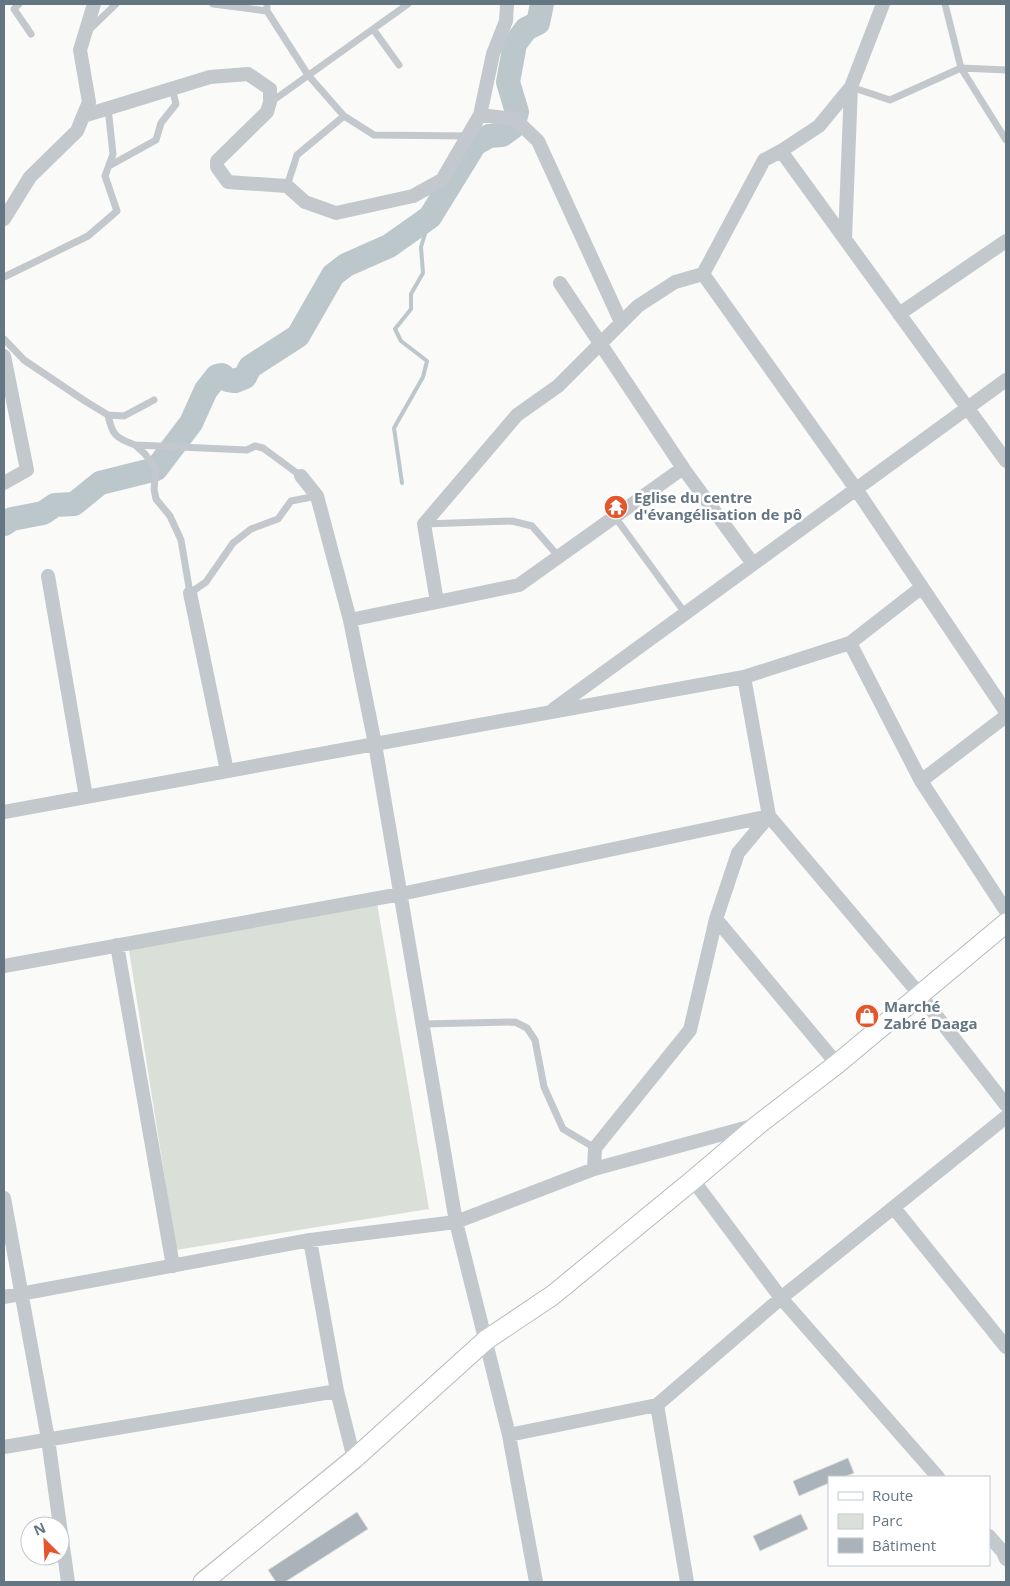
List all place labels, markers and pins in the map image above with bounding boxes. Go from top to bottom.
place label: Eglise du centre d'évangélisation de pô [634,487,802,524]
temple icon: Eglise du centre d'évangélisation de pô [603,494,629,520]
place label: Marché Zabré Daaga [884,996,978,1033]
shop icon: Marché Zabré Daaga [854,1003,880,1029]

